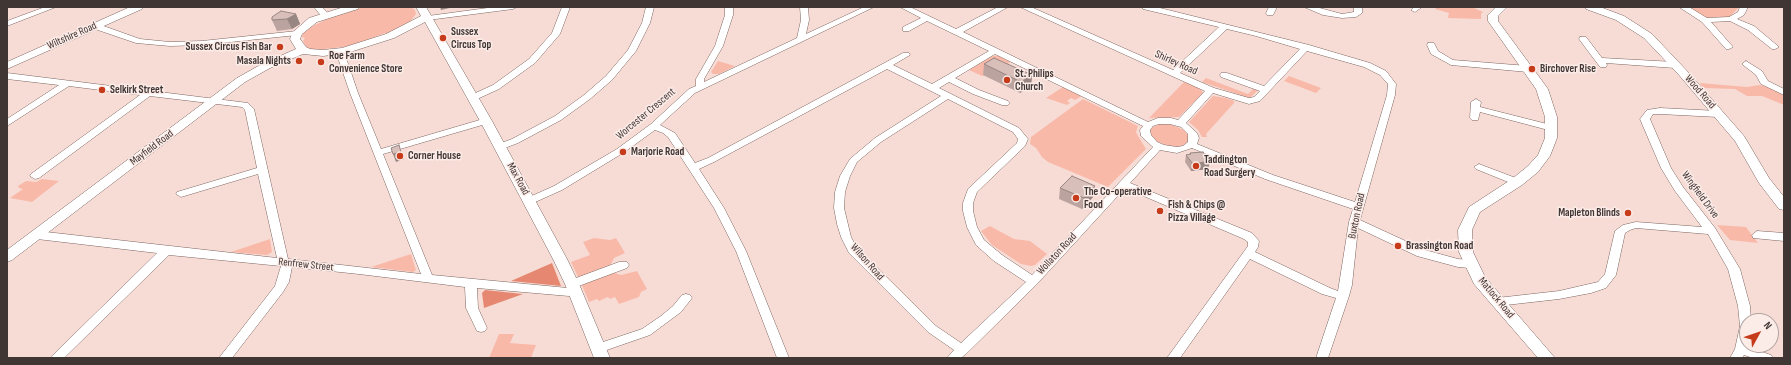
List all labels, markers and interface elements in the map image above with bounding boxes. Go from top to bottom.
street label: Wiltshire Road [45,19,99,53]
place label: Sussex Circus Top [451,25,491,51]
marker: Sussex Circus Top [438,33,448,43]
place label: Sussex Circus Fish Bar [186,40,272,54]
marker: Sussex Circus Fish Bar [275,42,285,52]
street label: Shirley Road [1153,48,1199,78]
place label: Roe Farm Convenience Store [329,49,402,75]
place label: Masala Nights [237,54,291,68]
marker: Masala Nights [294,56,304,66]
marker: Roe Farm Convenience Store [316,57,326,67]
place label: Birchover Rise [1540,62,1596,76]
marker: Birchover Rise [1527,64,1537,74]
place label: St. Philips Church [1015,67,1054,93]
street label: Wood Road [1682,72,1718,112]
marker: St. Philips Church [1002,75,1012,85]
place label: Selkirk Street [110,83,163,97]
marker: Selkirk Street [97,85,107,95]
street label: Worcester Crescent [614,85,678,143]
street label: Mayfield Road [128,127,176,169]
place label: Marjorie Road [631,145,684,159]
marker: Marjorie Road [618,147,628,157]
place label: Corner House [408,149,461,163]
marker: Corner House [395,151,405,161]
place label: Taddington Road Surgery [1204,153,1255,179]
street label: Max Road [504,161,532,197]
marker: Taddington Road Surgery [1191,161,1201,171]
street label: Wingfield Drive [1678,169,1722,221]
place label: The Co-operative Food [1084,185,1152,211]
street label: Buxton Road [1346,192,1368,240]
marker: The Co-operative Food [1071,193,1081,203]
place label: Fish & Chips @ Pizza Village [1168,198,1225,224]
marker: Fish & Chips @ Pizza Village [1155,206,1165,216]
place label: Mapleton Blinds [1558,206,1620,220]
marker: Mapleton Blinds [1623,208,1633,218]
street label: Wollaton Road [1034,230,1080,278]
place label: Brassington Road [1406,239,1473,253]
street label: Wilson Road [847,241,887,283]
marker: Brassington Road [1393,241,1403,251]
street label: Renfrew Street [278,256,334,274]
street label: Matlock Road [1475,275,1517,321]
north arrow [1739,313,1779,353]
text: N [1761,319,1775,332]

